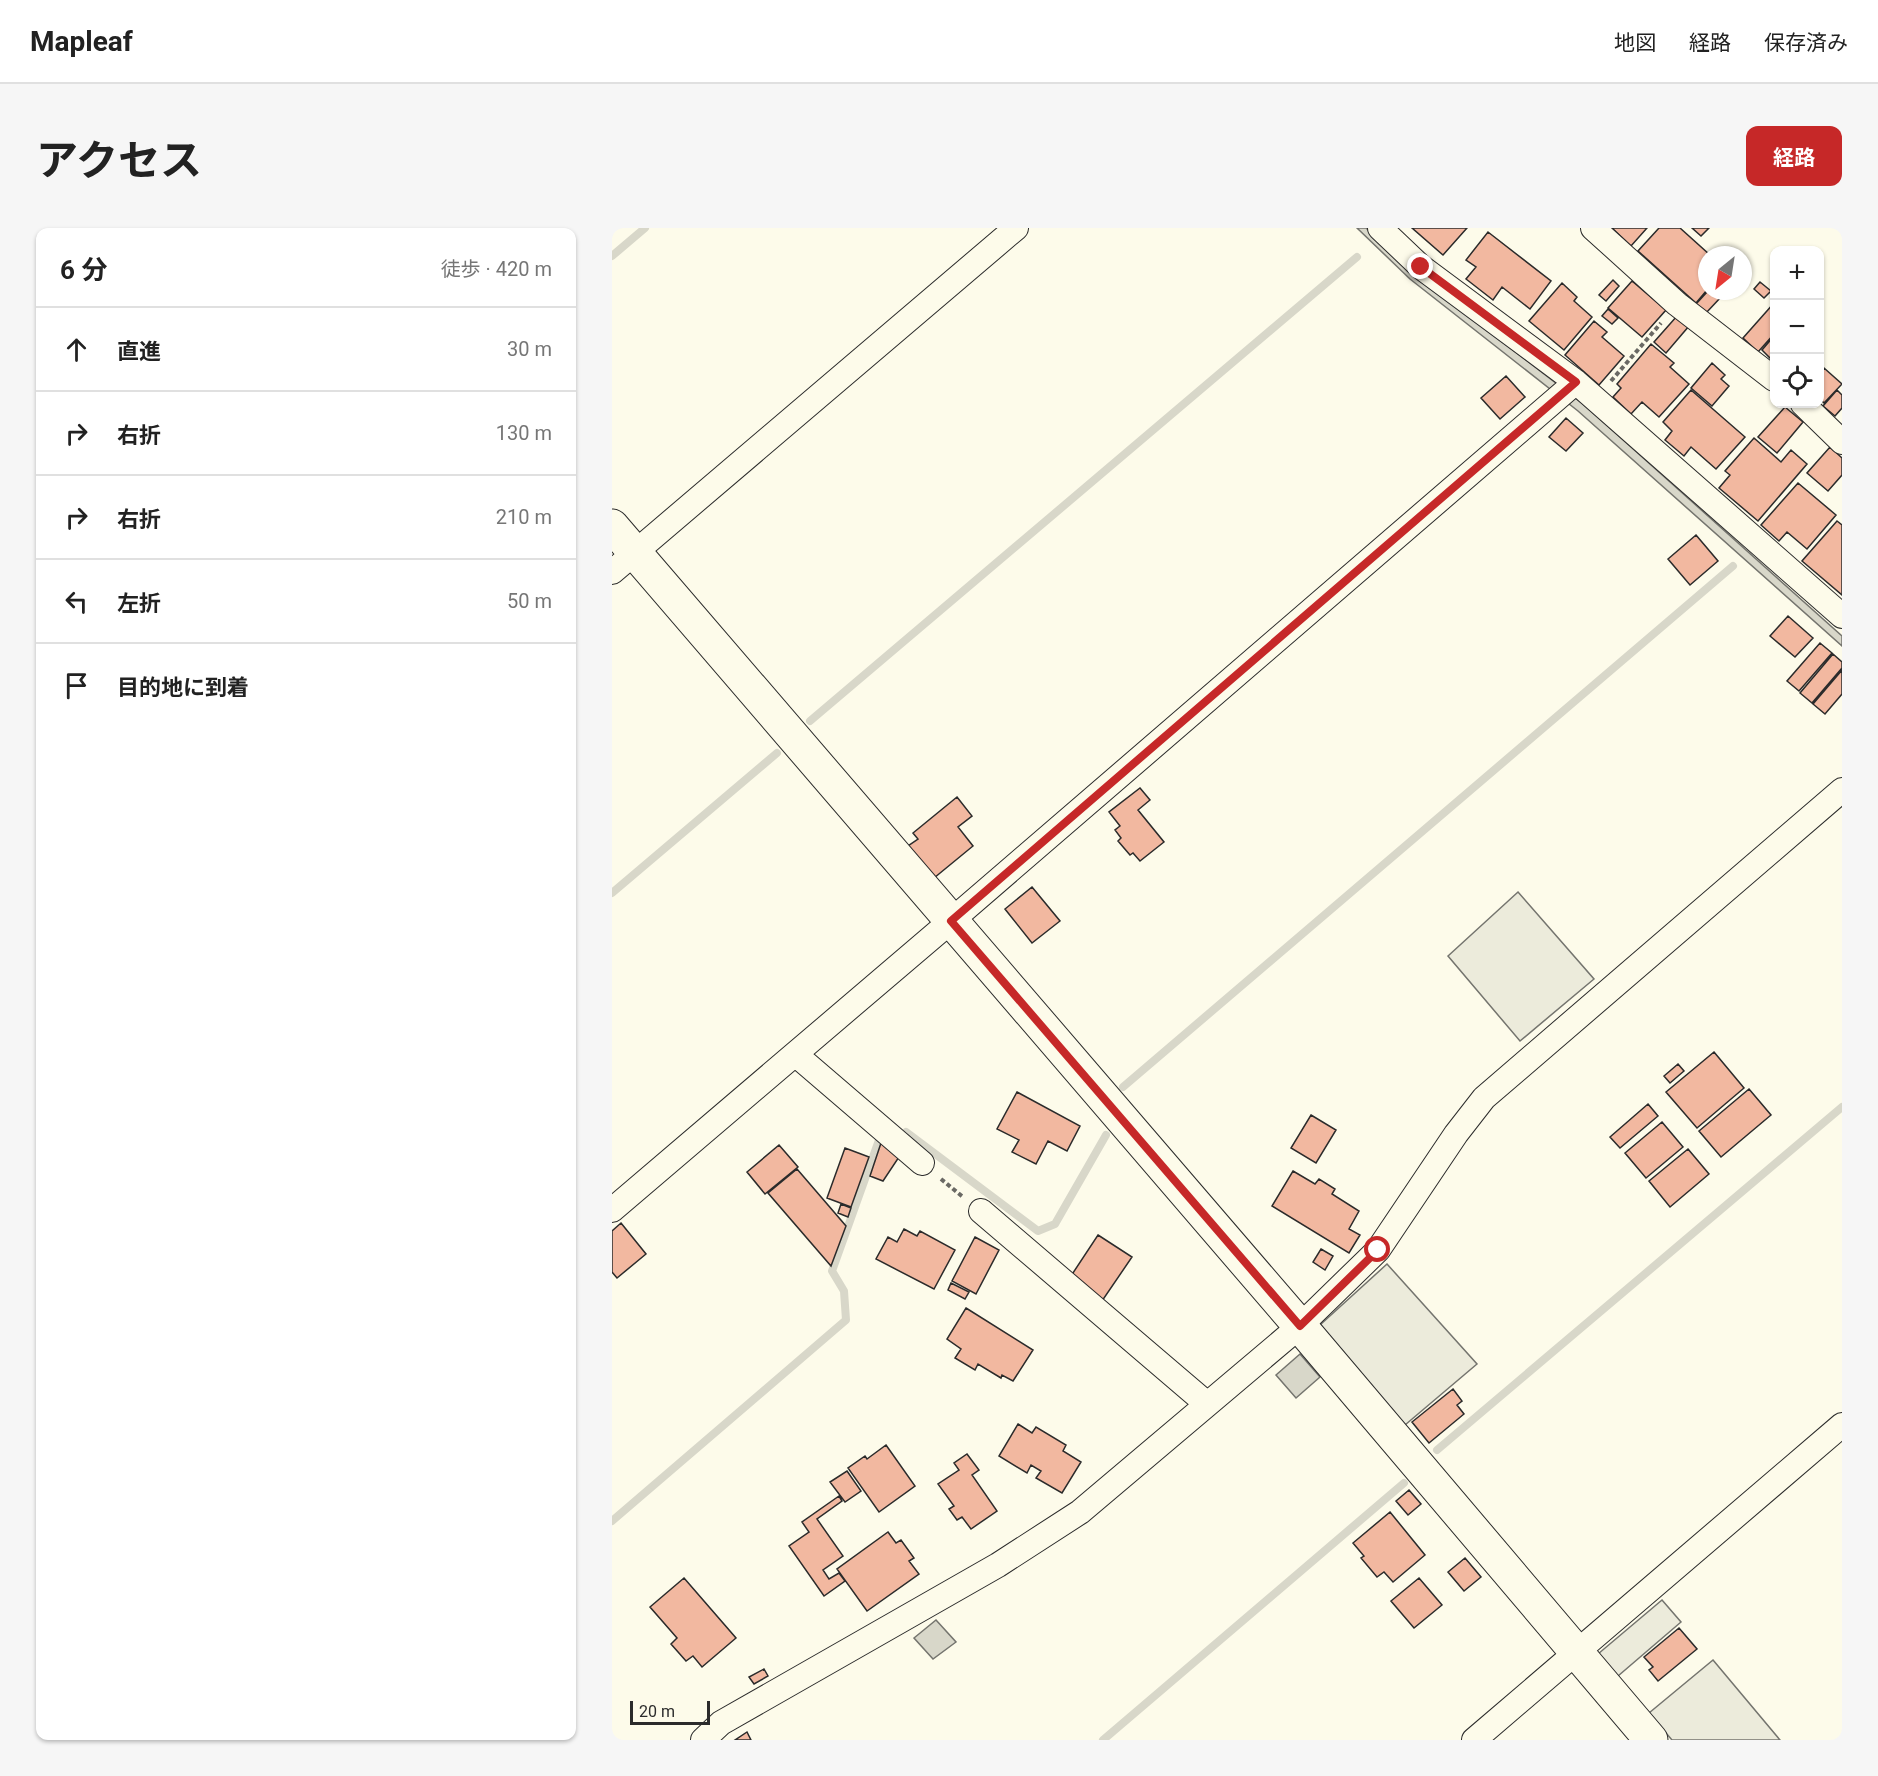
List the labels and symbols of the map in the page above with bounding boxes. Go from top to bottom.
north arrow [1698,246,1752,300]
route end [1407,253,1433,279]
route start [1364,1236,1390,1262]
scale bar [630,1698,710,1726]

